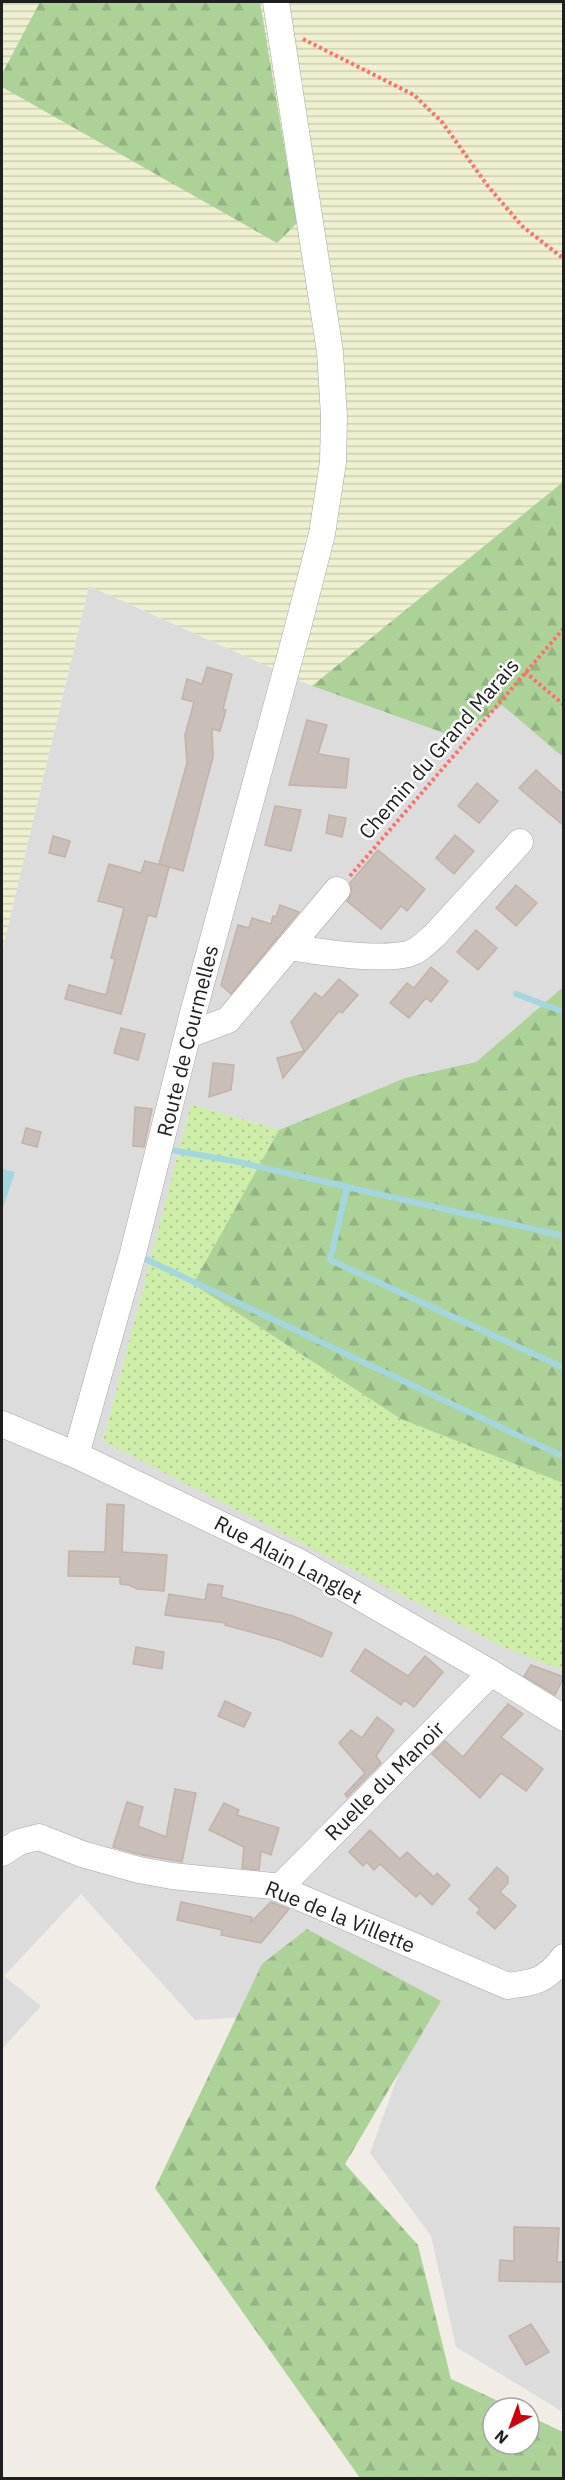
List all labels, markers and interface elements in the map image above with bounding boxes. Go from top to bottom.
street label: Chemin du Grand Marais [352,652,525,845]
street label: Route de Courmelles [150,942,224,1140]
street label: Rue Alain Langlet [210,1508,367,1610]
street label: Ruelle du Manoir [318,1714,450,1846]
street label: Rue de la Villette [261,1873,419,1959]
north arrow [481,2396,541,2456]
text: N [490,2426,512,2449]

